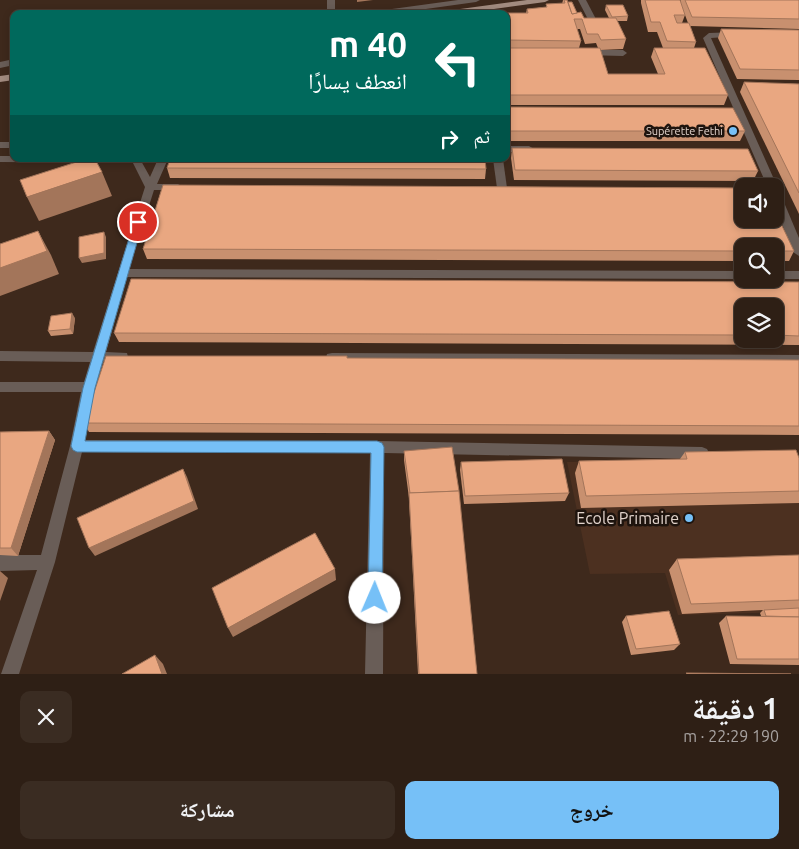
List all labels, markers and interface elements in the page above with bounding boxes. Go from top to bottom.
text: 40 m [329,24,407,64]
icon: left [425,30,490,95]
text: انعطف يسارًا [308,68,407,93]
icon: right [435,125,463,153]
text: ثم [473,125,490,147]
place label: Supérette Fethi [646,125,723,137]
marker: Supérette Fethi [727,125,739,137]
map controls [734,178,784,348]
button: sound [734,178,784,228]
pin [117,201,159,243]
icon: arrive [124,208,152,236]
button: search [734,238,784,288]
button: layers [734,298,784,348]
place label: Ecole Primaire [576,509,679,527]
marker: Ecole Primaire [683,512,695,524]
position arrow [348,571,400,623]
button: close [20,691,72,743]
text: 1 دقيقة [692,691,779,725]
text: 190 m · 22:29 [683,727,779,745]
button: مشاركة [20,781,395,839]
button: خروج [405,781,779,839]

